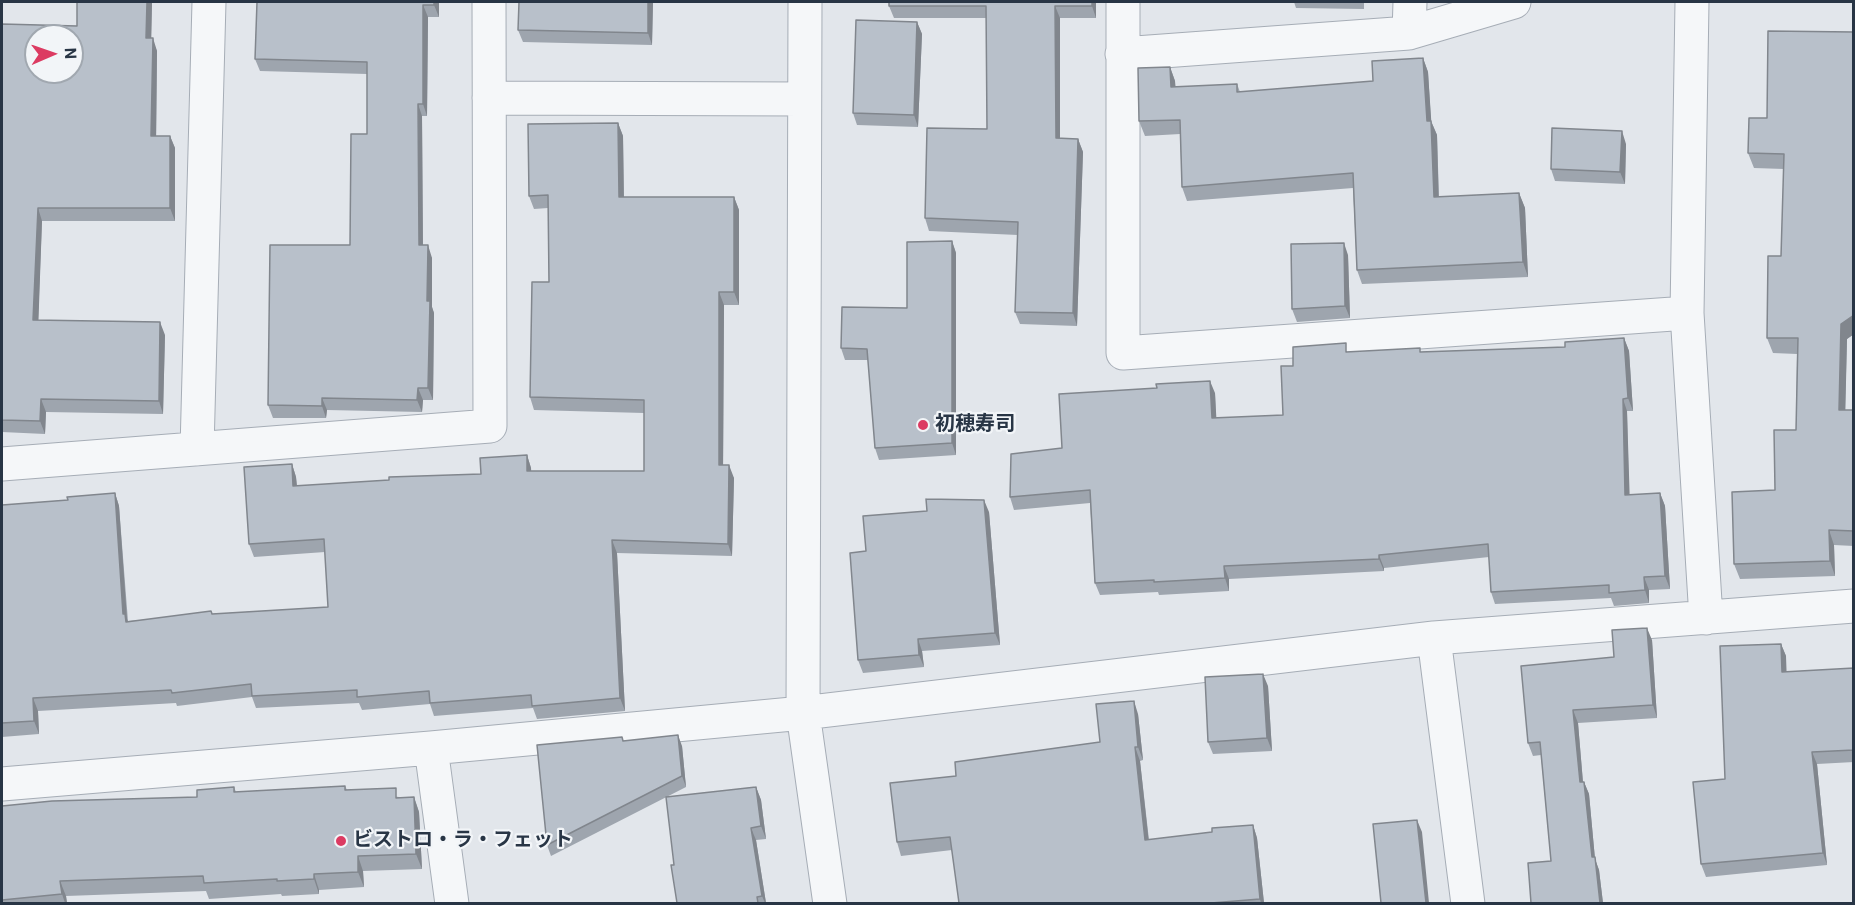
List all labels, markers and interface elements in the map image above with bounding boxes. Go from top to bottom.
north arrow [24,24,84,84]
text: N [61,47,80,59]
place label: 初穂寿司 [935,413,1015,437]
marker: 初穂寿司 [916,418,930,432]
place label: ビストロ・ラ・フェット [353,829,573,853]
marker: ビストロ・ラ・フェット [334,834,348,848]

